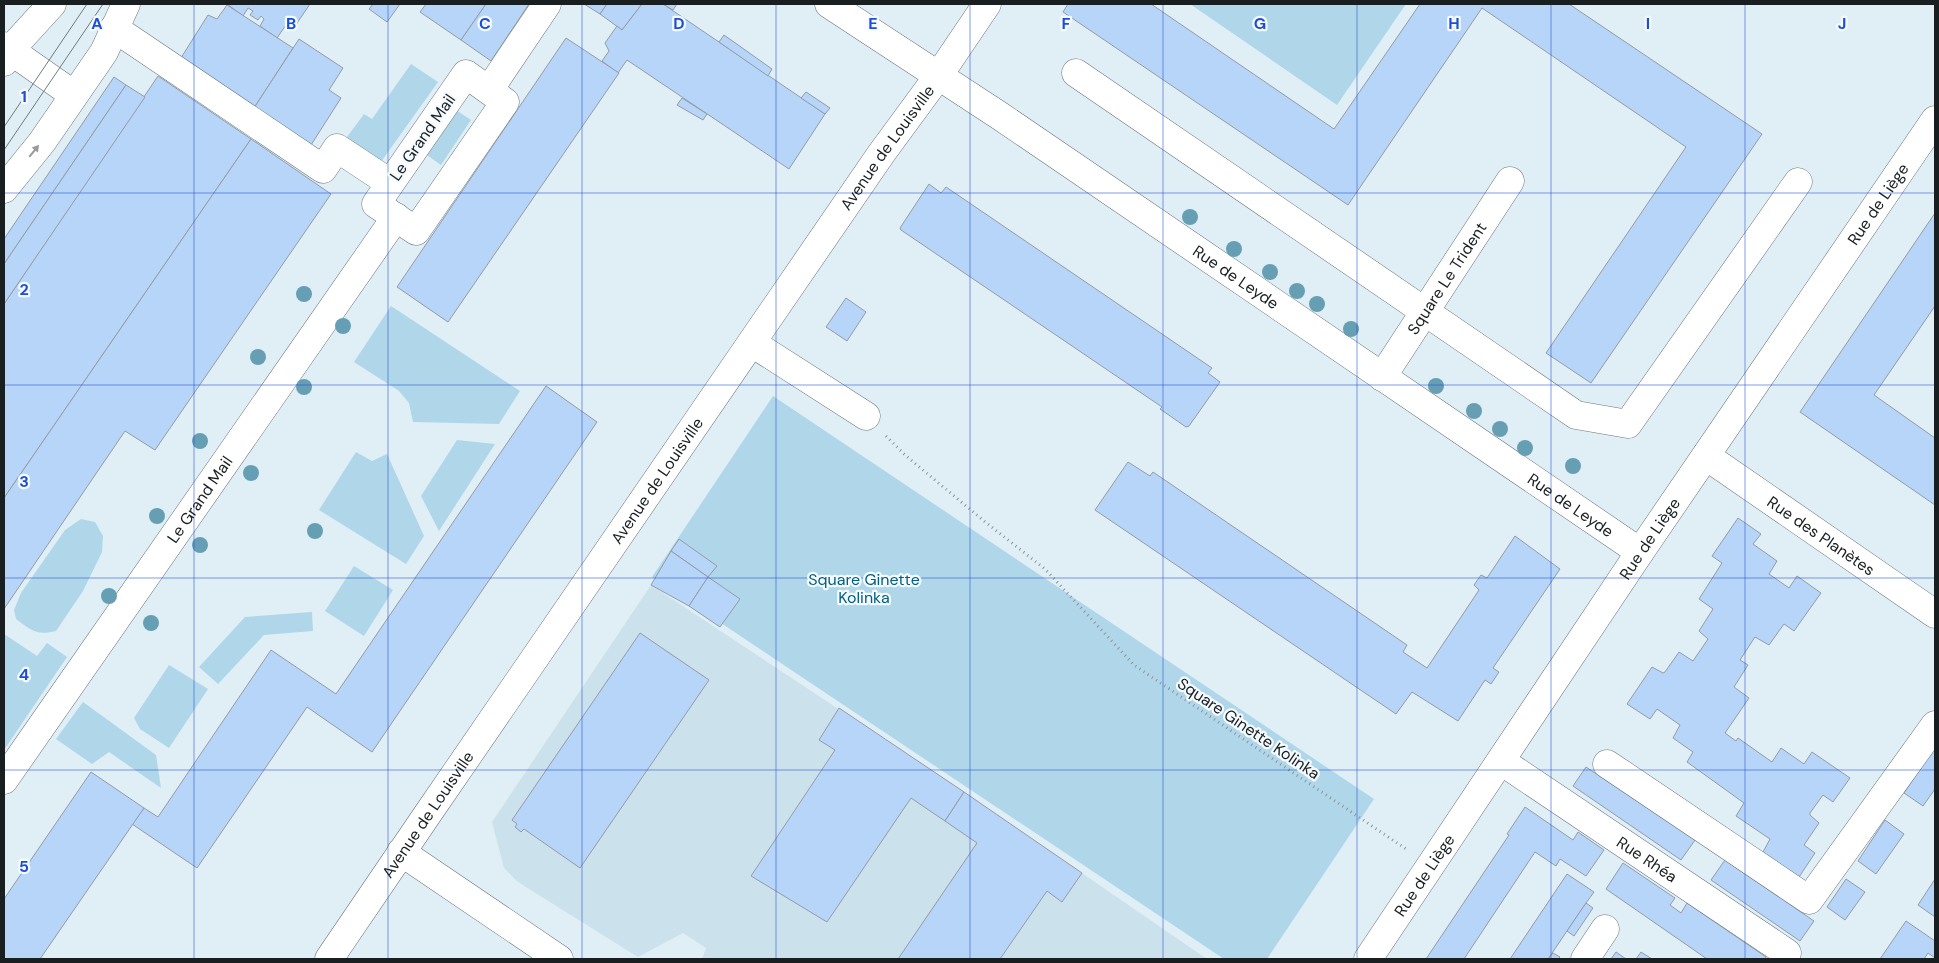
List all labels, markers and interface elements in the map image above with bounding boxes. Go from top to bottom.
text: A [91,13,103,34]
text: B [286,13,296,34]
text: C [479,13,491,34]
text: D [673,13,685,34]
text: E [868,13,878,34]
text: F [1062,13,1071,34]
text: G [1254,13,1266,34]
text: H [1448,13,1460,34]
text: I [1646,13,1650,34]
text: J [1838,13,1846,34]
street label: Avenue de Louisville [836,81,939,214]
text: 1 [21,86,27,107]
street label: Le Grand Mail [385,90,460,185]
one-way arrow [29,145,40,158]
street label: Rue de Liège [1843,159,1913,249]
street label: Square Le Trident [1403,218,1491,339]
street label: Rue de Leyde [1189,240,1283,314]
text: 2 [19,279,29,300]
street label: Avenue de Louisville [606,413,708,548]
street label: Le Grand Mail [162,452,237,547]
street label: Rue de Leyde [1523,468,1618,542]
text: 3 [19,471,29,492]
street label: Rue des Planètes [1763,491,1879,580]
street label: Rue de Liège [1615,494,1685,584]
park label: Square Ginette Kolinka [808,569,920,608]
text: 4 [19,664,29,685]
street label: Square Ginette Kolinka [1173,673,1324,784]
street label: Avenue de Louisville [377,747,479,882]
street label: Rue de Liège [1390,830,1460,920]
street label: Rue Rhéa [1613,832,1681,887]
text: 5 [19,856,29,877]

